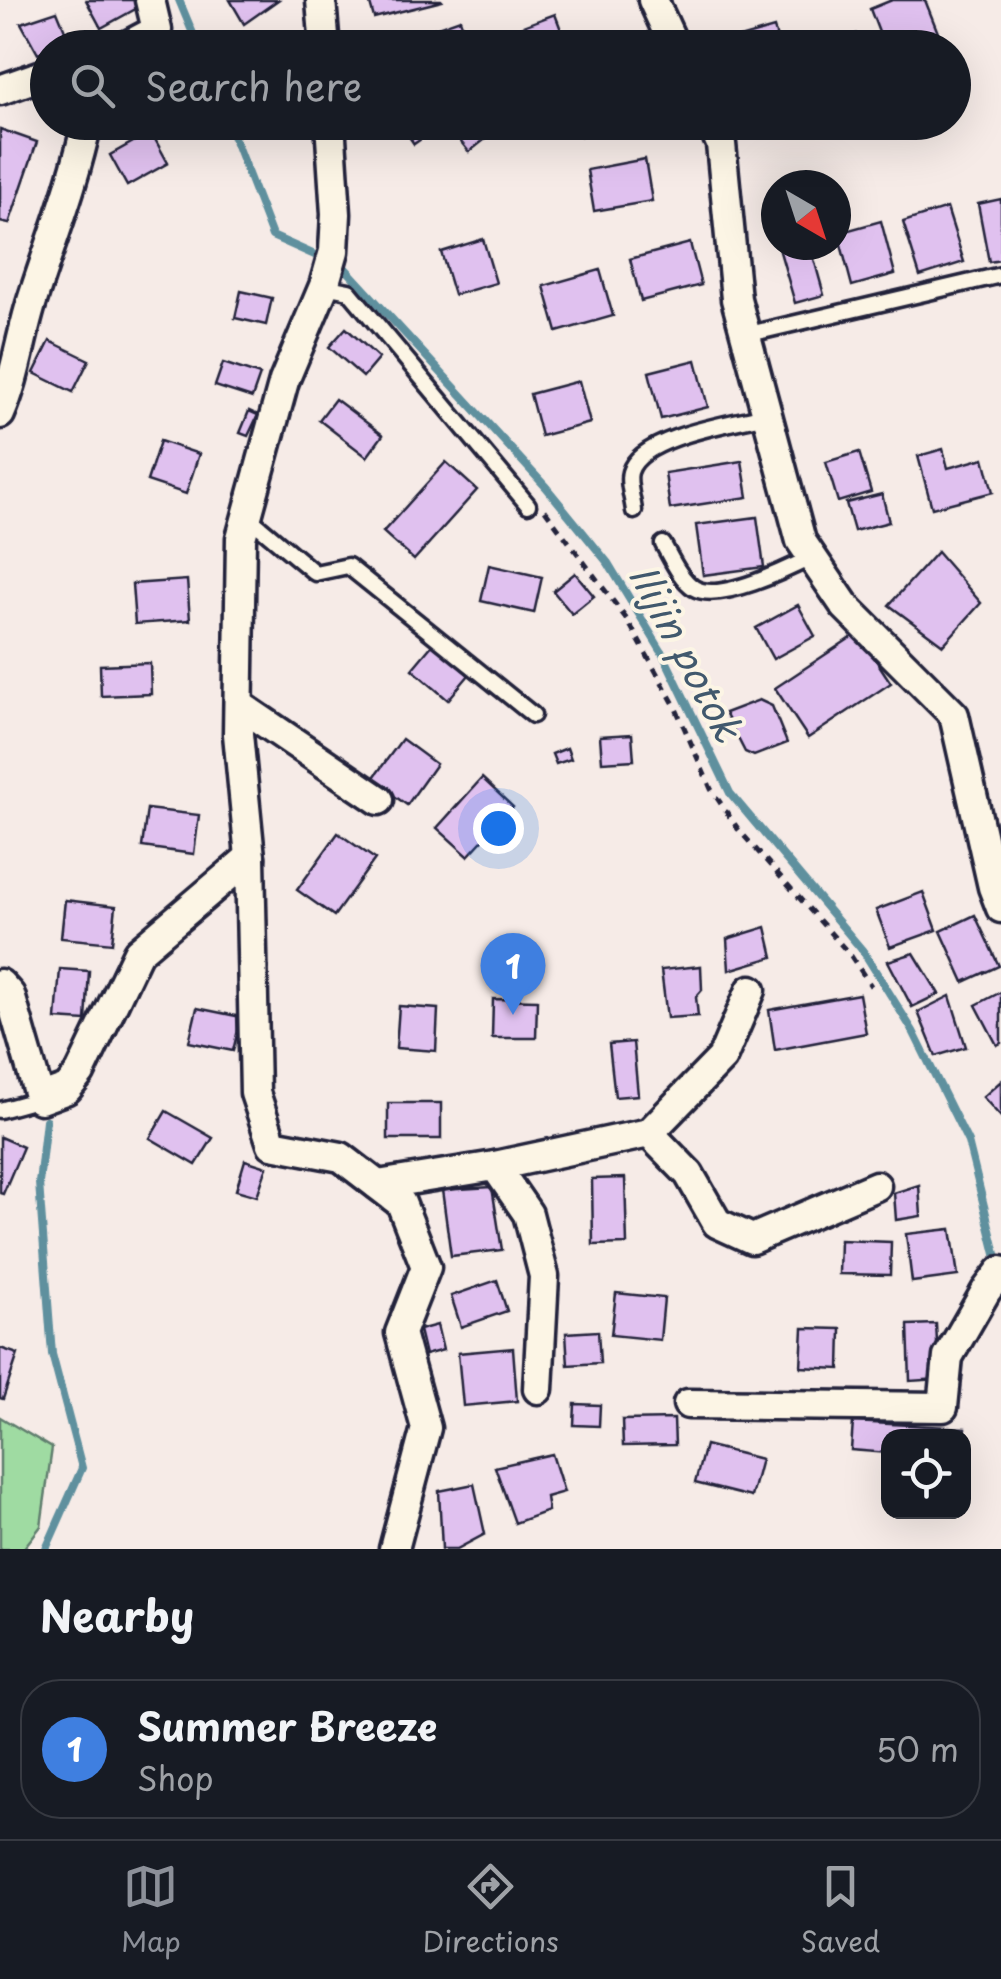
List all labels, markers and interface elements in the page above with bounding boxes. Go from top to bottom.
search box [30,30,971,140]
text: Search here [145,57,362,114]
icon: search [65,58,120,113]
north arrow [761,170,851,260]
water label: Ilijin potok [616,553,758,752]
your location [473,803,524,854]
pin: 1 [480,932,546,1015]
map controls [881,1429,971,1519]
button: locate [881,1429,971,1519]
text: Nearby [40,1583,194,1646]
text: Summer Breeze [137,1697,437,1754]
text: 1 [67,1725,82,1773]
text: 50 m [876,1725,959,1773]
text: Shop [137,1754,214,1802]
tab: Map [121,1859,181,1962]
tab: Directions [423,1859,559,1962]
tab: Saved [801,1859,880,1962]

